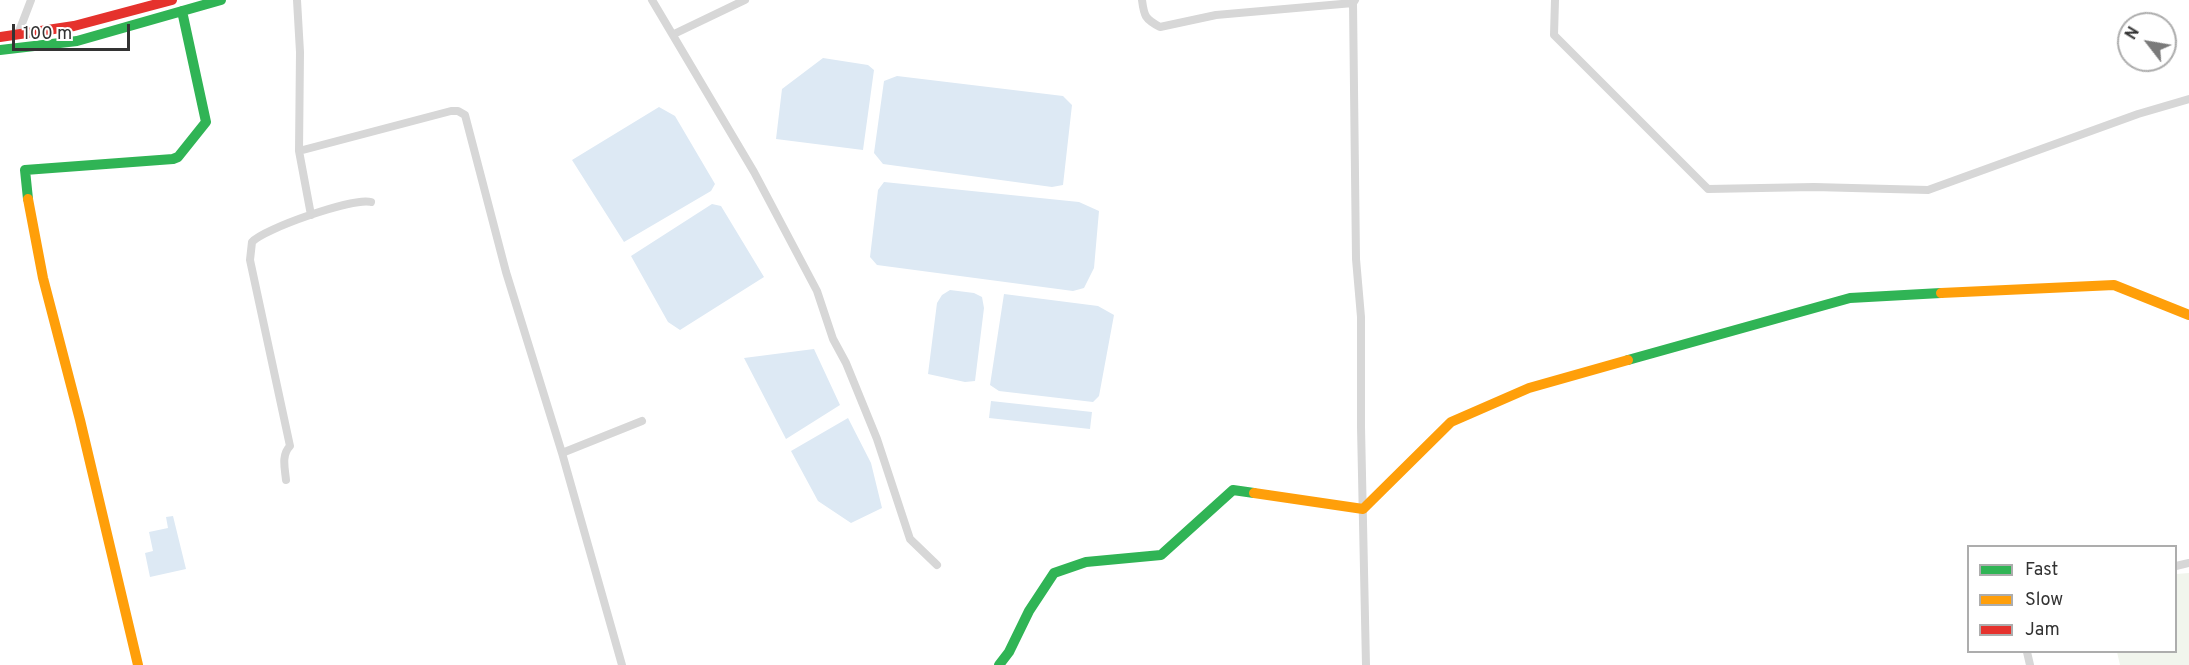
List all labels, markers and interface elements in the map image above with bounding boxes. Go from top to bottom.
scale bar [15,12,134,50]
north arrow [2117,12,2177,72]
text: 100 m [23,23,72,46]
text: N [2122,24,2145,44]
legend [1967,545,2177,653]
text: Fast [2025,559,2058,582]
text: Slow [2025,589,2063,612]
text: Jam [2025,619,2060,642]

